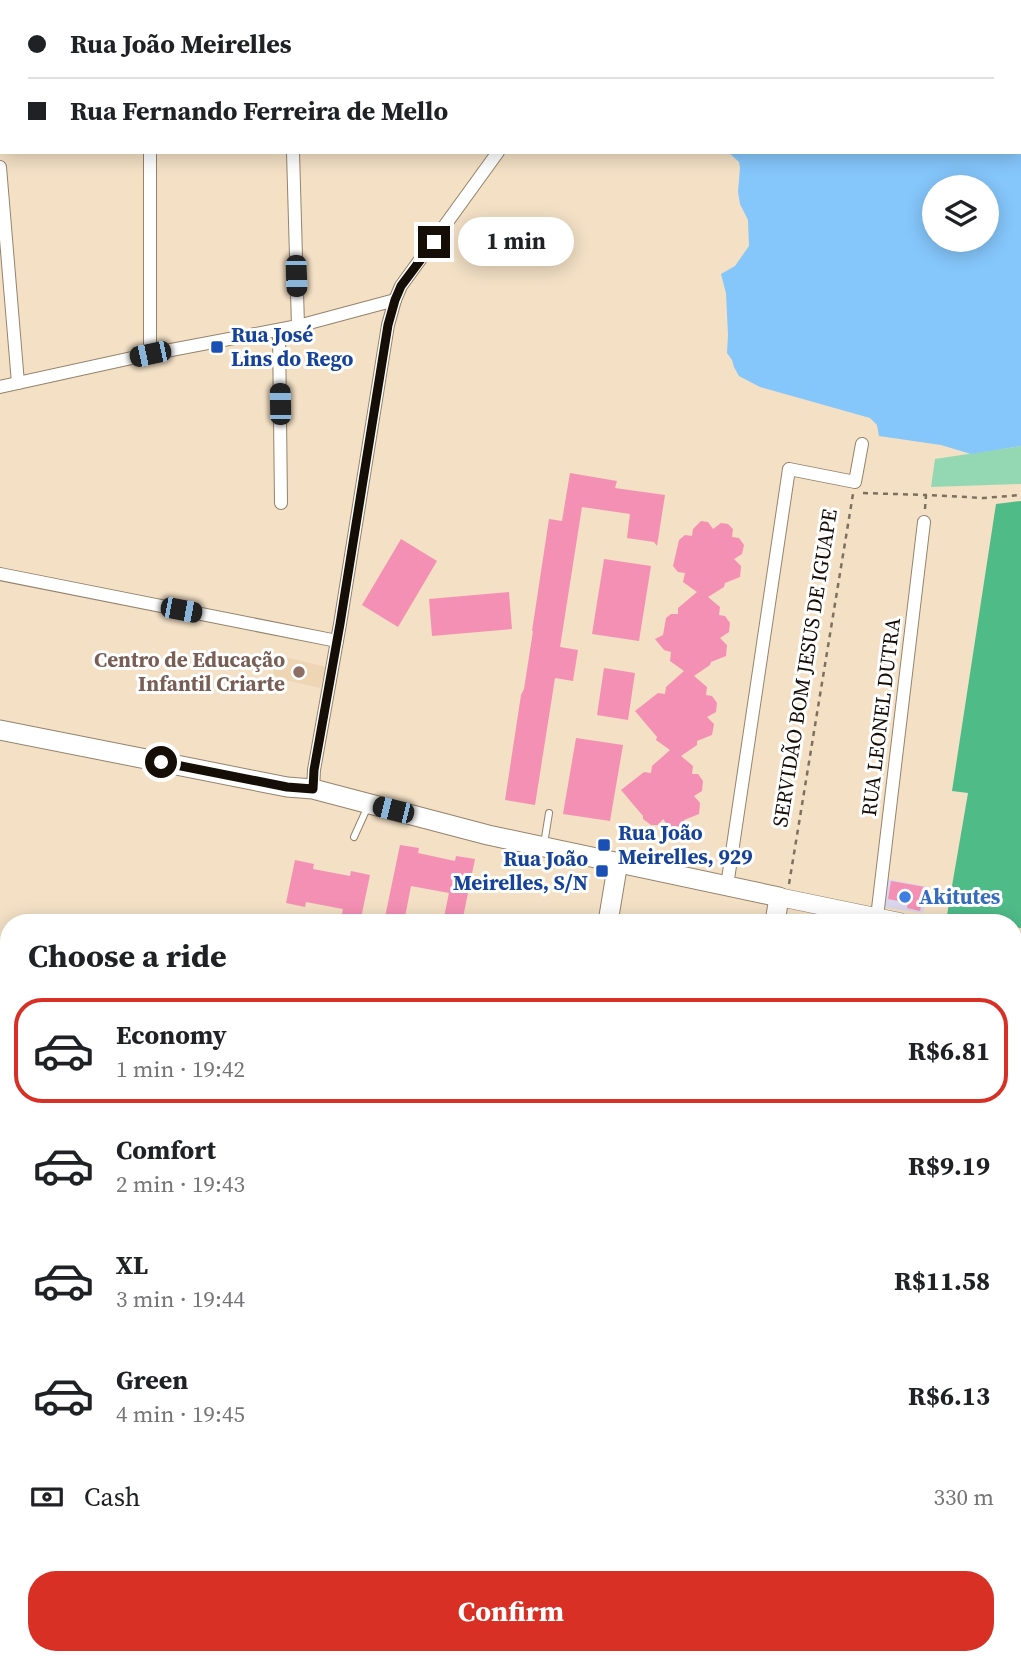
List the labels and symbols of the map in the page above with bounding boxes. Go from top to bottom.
callout: 1 min [458,218,574,266]
route end [418,226,450,258]
car [285,255,308,297]
place label: Rua José Lins do Rego [231,320,354,373]
car [128,339,173,369]
marker: Rua José Lins do Rego [209,339,225,355]
car [270,383,291,425]
street label: SERVIDÃO BOM JESUS DE IGUAPE [765,507,844,829]
car [159,596,204,624]
street label: RUA LEONEL DUTRA [854,616,907,818]
place label: Centro de Educação Infantil Criarte [94,645,285,698]
marker: Centro de Educação Infantil Criarte [291,664,307,680]
route start [145,746,177,778]
car [371,795,416,825]
place label: Rua João Meirelles, 929 [618,818,753,871]
marker: Rua João Meirelles, 929 [596,837,612,853]
place label: Rua João Meirelles, S/N [453,844,588,897]
marker: Rua João Meirelles, S/N [594,863,610,879]
place label: Akitutes [919,882,1001,911]
marker: Akitutes [897,889,913,905]

